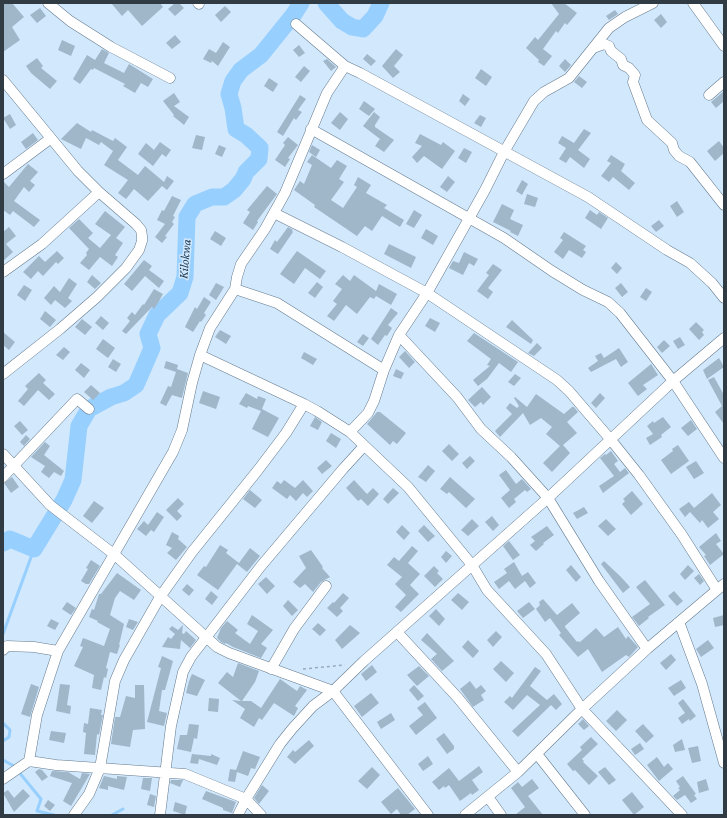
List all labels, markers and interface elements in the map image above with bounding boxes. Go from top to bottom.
water label: Kilokwa [176,239,194,279]

